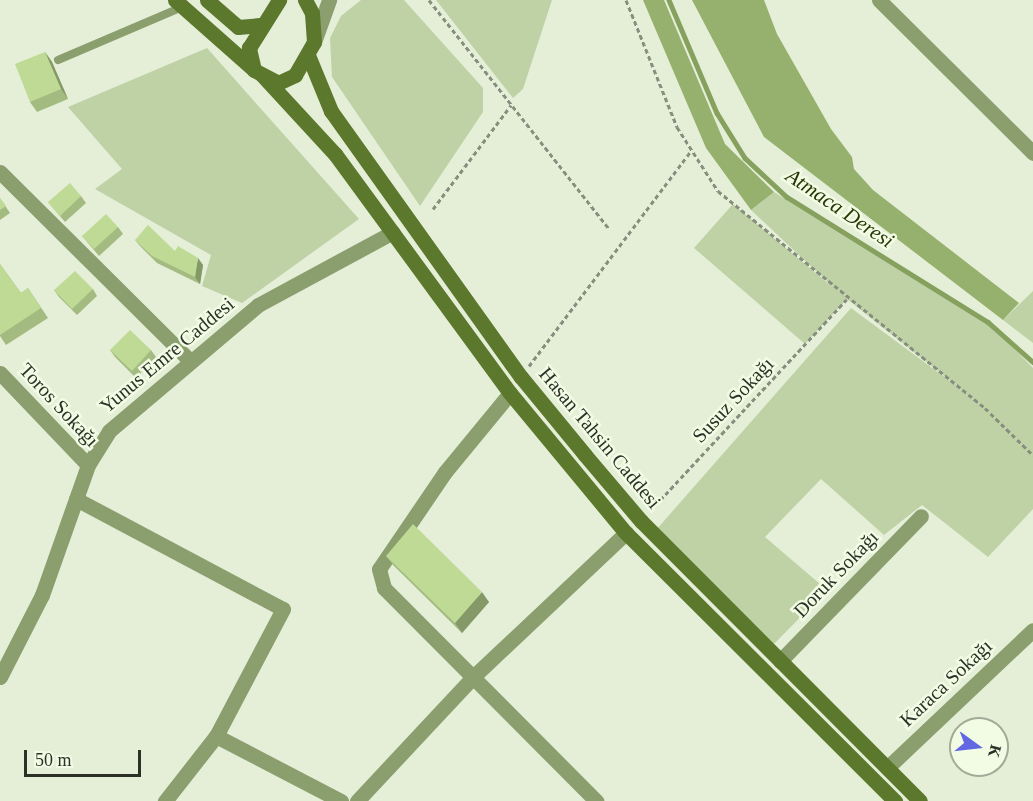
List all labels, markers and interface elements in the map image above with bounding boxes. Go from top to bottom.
water label: Atmaca Deresi [781,163,899,253]
street label: Yunus Emre Caddesi [95,292,239,418]
street label: Susuz Sokağı [687,352,779,448]
street label: Toros Sokağı [14,358,104,452]
street label: Hasan Tahsin Caddesi [534,362,666,514]
street label: Doruk Sokağı [789,526,883,622]
street label: Karaca Sokağı [895,634,997,732]
north arrow [949,717,1009,777]
scale bar [27,738,144,776]
text: K [985,743,1005,759]
text: 50 m [35,750,72,770]

